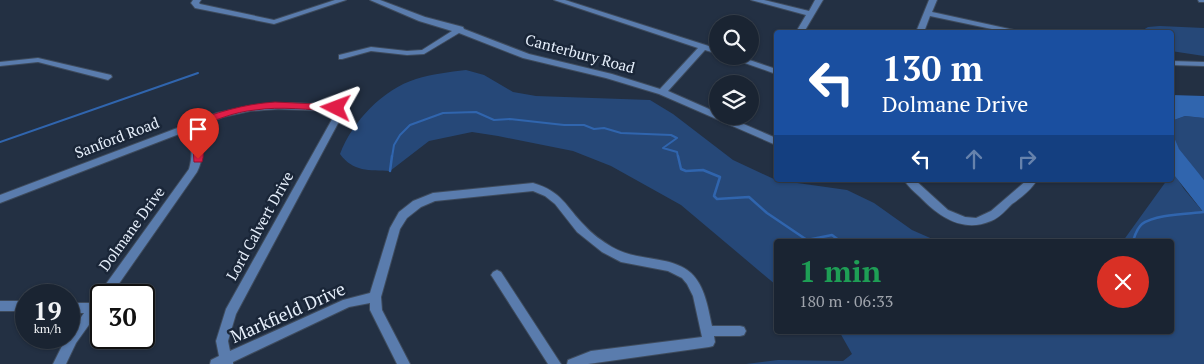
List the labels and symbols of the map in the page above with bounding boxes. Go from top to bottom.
street label: Canterbury Road [523,29,637,77]
position arrow [309,81,361,133]
pin [177,108,219,159]
street label: Sanford Road [72,112,162,162]
street label: Lord Calvert Drive [221,167,297,284]
street label: Dolmane Drive [94,182,169,275]
street label: Markfield Drive [226,276,349,348]
speed limit sign: 30 [90,284,155,349]

